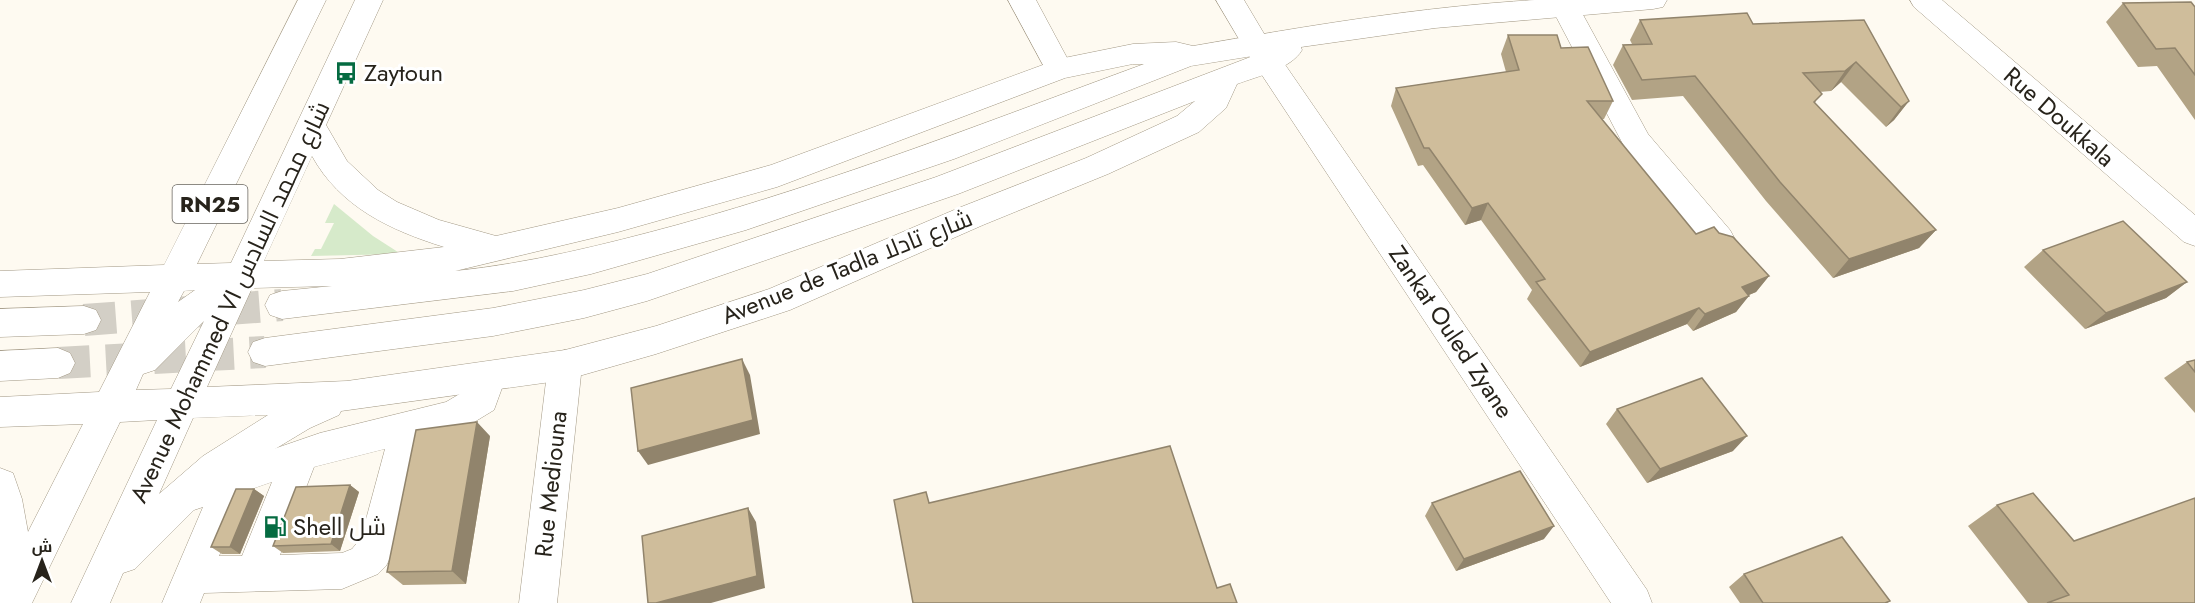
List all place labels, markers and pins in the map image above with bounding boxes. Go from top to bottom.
place label: Zaytoun [364,55,443,90]
bus stop icon: Zaytoun [333,60,359,86]
place label: Shell شل [293,509,386,544]
fuel station icon: Shell شل [262,514,288,540]

